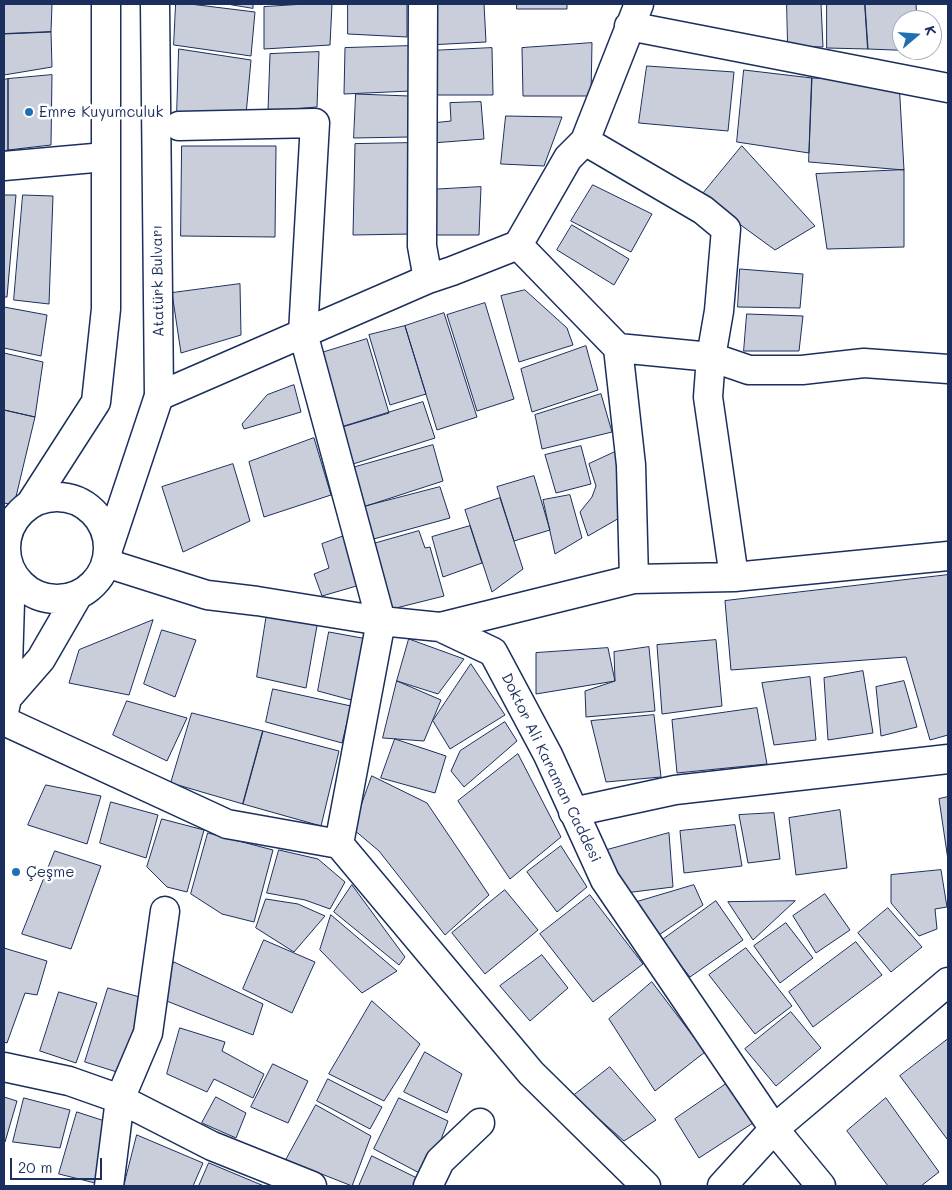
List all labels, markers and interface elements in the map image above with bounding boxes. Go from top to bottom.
north arrow [892,10,942,60]
text: K [920,23,941,38]
place label: Emre Kuyumculuk [39,103,163,121]
marker: Emre Kuyumculuk [23,106,35,118]
street label: Atatürk Bulvarı [148,225,168,337]
street label: Doktor Ali Karaman Caddesi [497,670,605,866]
place label: Çeşme [26,863,75,881]
marker: Çeşme [10,866,22,878]
scale bar [12,1148,105,1180]
text: 20 m [18,1157,52,1177]

